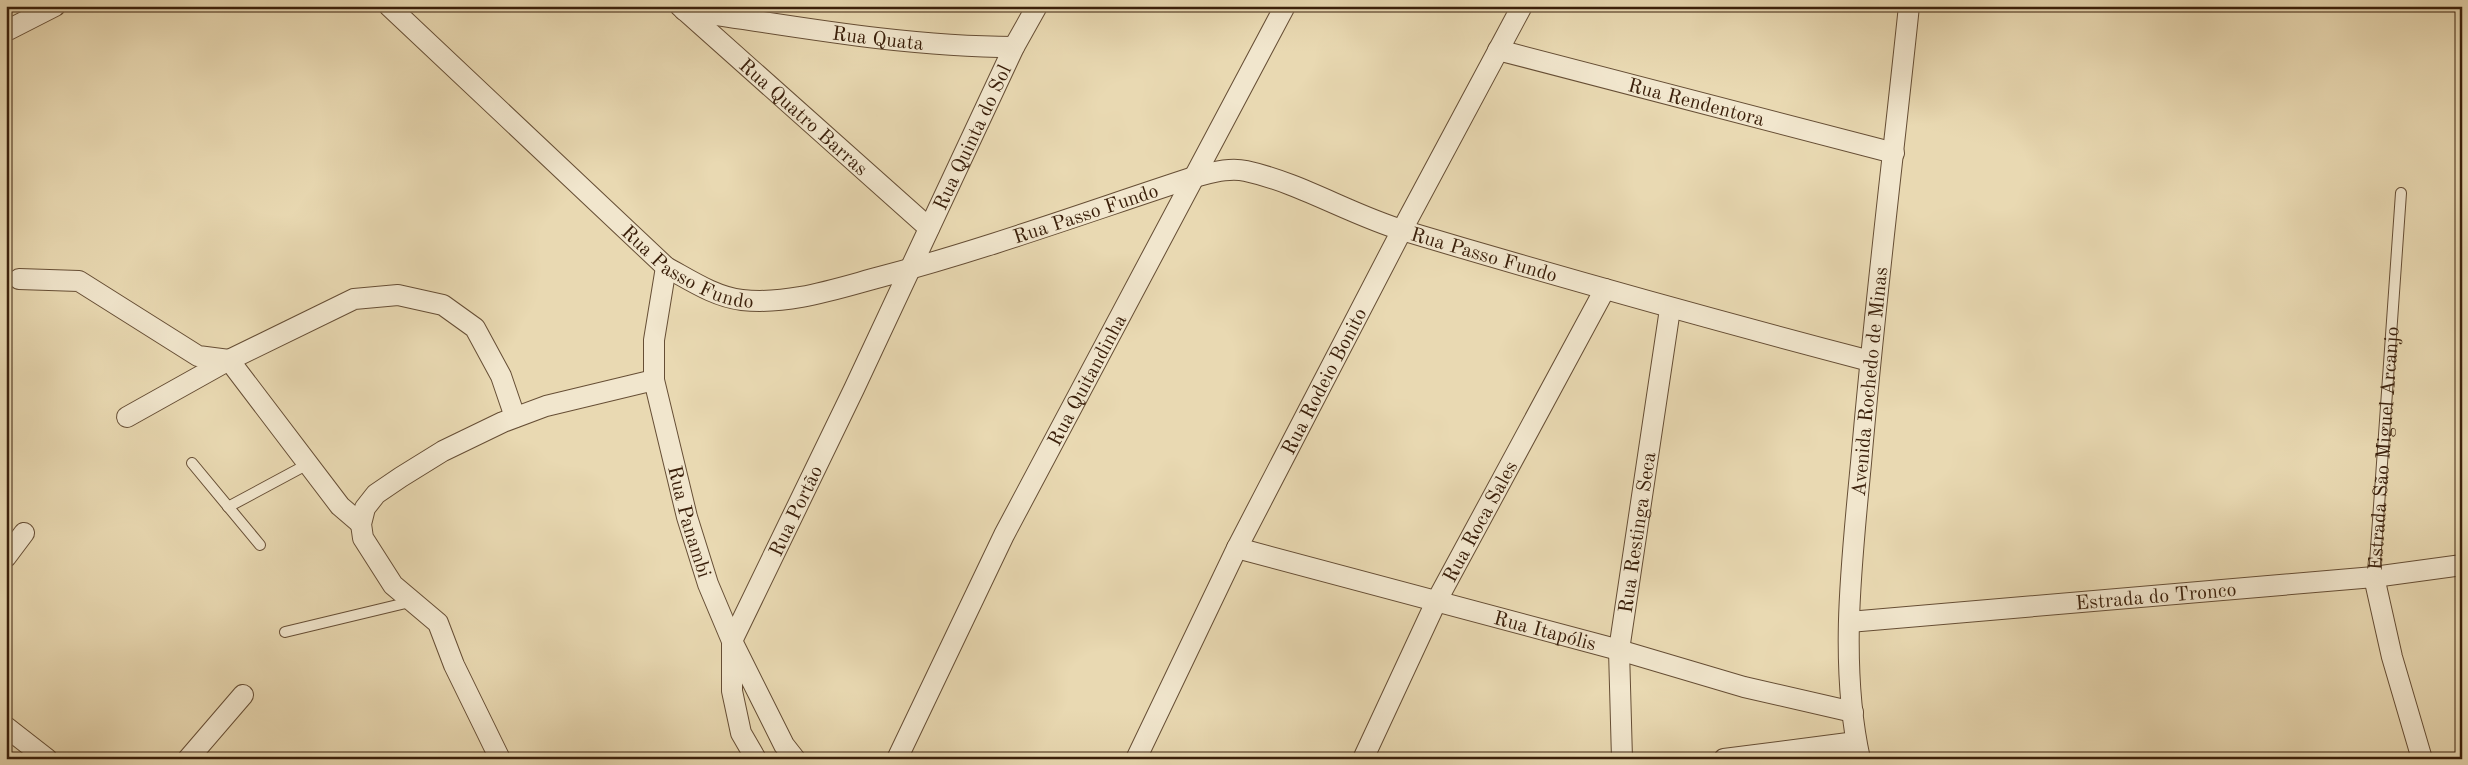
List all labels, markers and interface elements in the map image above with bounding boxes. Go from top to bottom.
street label: Rua Quata [831,24,925,55]
street label: Rua Quatro Barras [735,56,871,180]
street label: Rua Quinta do Sol [931,62,1016,214]
street label: Rua Rendentora [1625,76,1766,131]
street label: Rua Passo Fundo [1011,182,1161,249]
street label: Rua Passo Fundo [617,223,754,313]
street label: Rua Passo Fundo [1408,225,1559,287]
street label: Avenida Rochedo de Minas [1850,266,1892,497]
street label: Rua Rodeio Bonito [1279,305,1372,459]
street label: Rua Quitandinha [1045,312,1131,450]
street label: Estrada São Miguel Arcanjo [2366,326,2404,571]
street label: Rua Restinga Seca [1617,451,1660,614]
street label: Rua Roca Sales [1441,458,1522,586]
street label: Rua Portão [767,463,827,560]
street label: Rua Panambi [663,464,713,581]
street label: Estrada do Tronco [2075,581,2237,615]
street label: Rua Itapólis [1491,609,1598,655]

